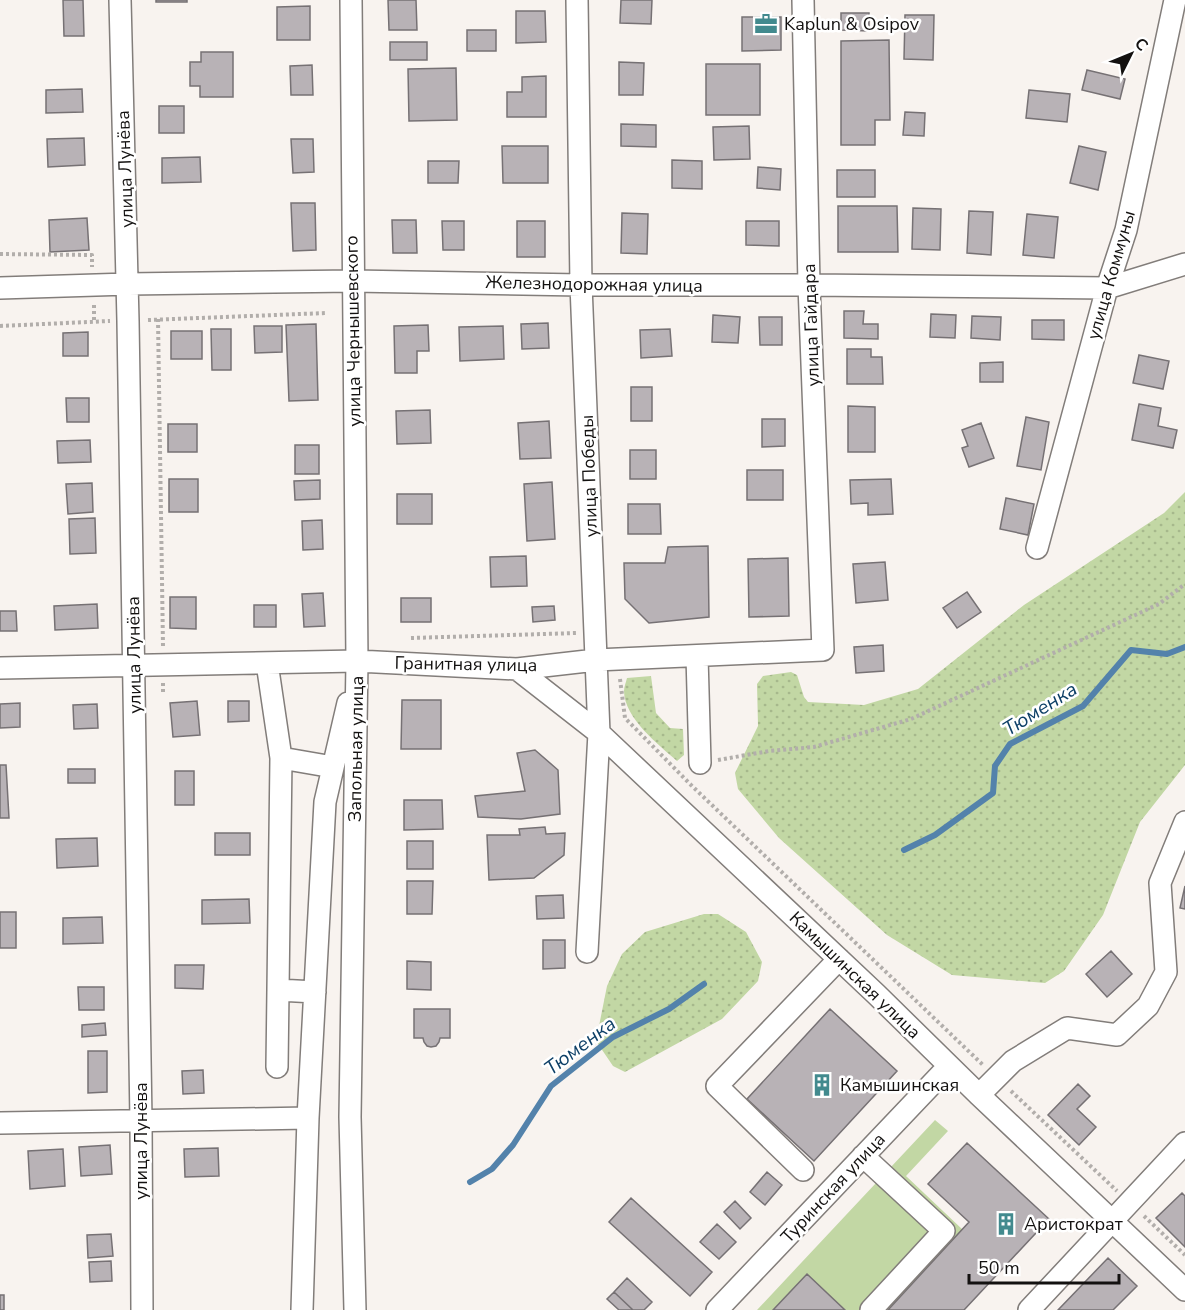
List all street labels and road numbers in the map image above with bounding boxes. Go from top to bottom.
street label: улица Лунёва [111,110,139,228]
street label: улица Коммуны [1081,208,1141,342]
street label: улица Чернышевского [339,235,367,427]
street label: улица Гайдара [797,263,825,387]
street label: Железнодорожная улица [485,270,703,298]
street label: улица Победы [575,414,603,538]
street label: улица Лунёва [121,596,147,714]
street label: Гранитная улица [395,651,537,677]
street label: Запольная улица [343,676,369,822]
street label: Камышинская улица [784,906,926,1044]
street label: улица Лунёва [129,1082,153,1200]
street label: Туринская улица [775,1128,891,1248]

